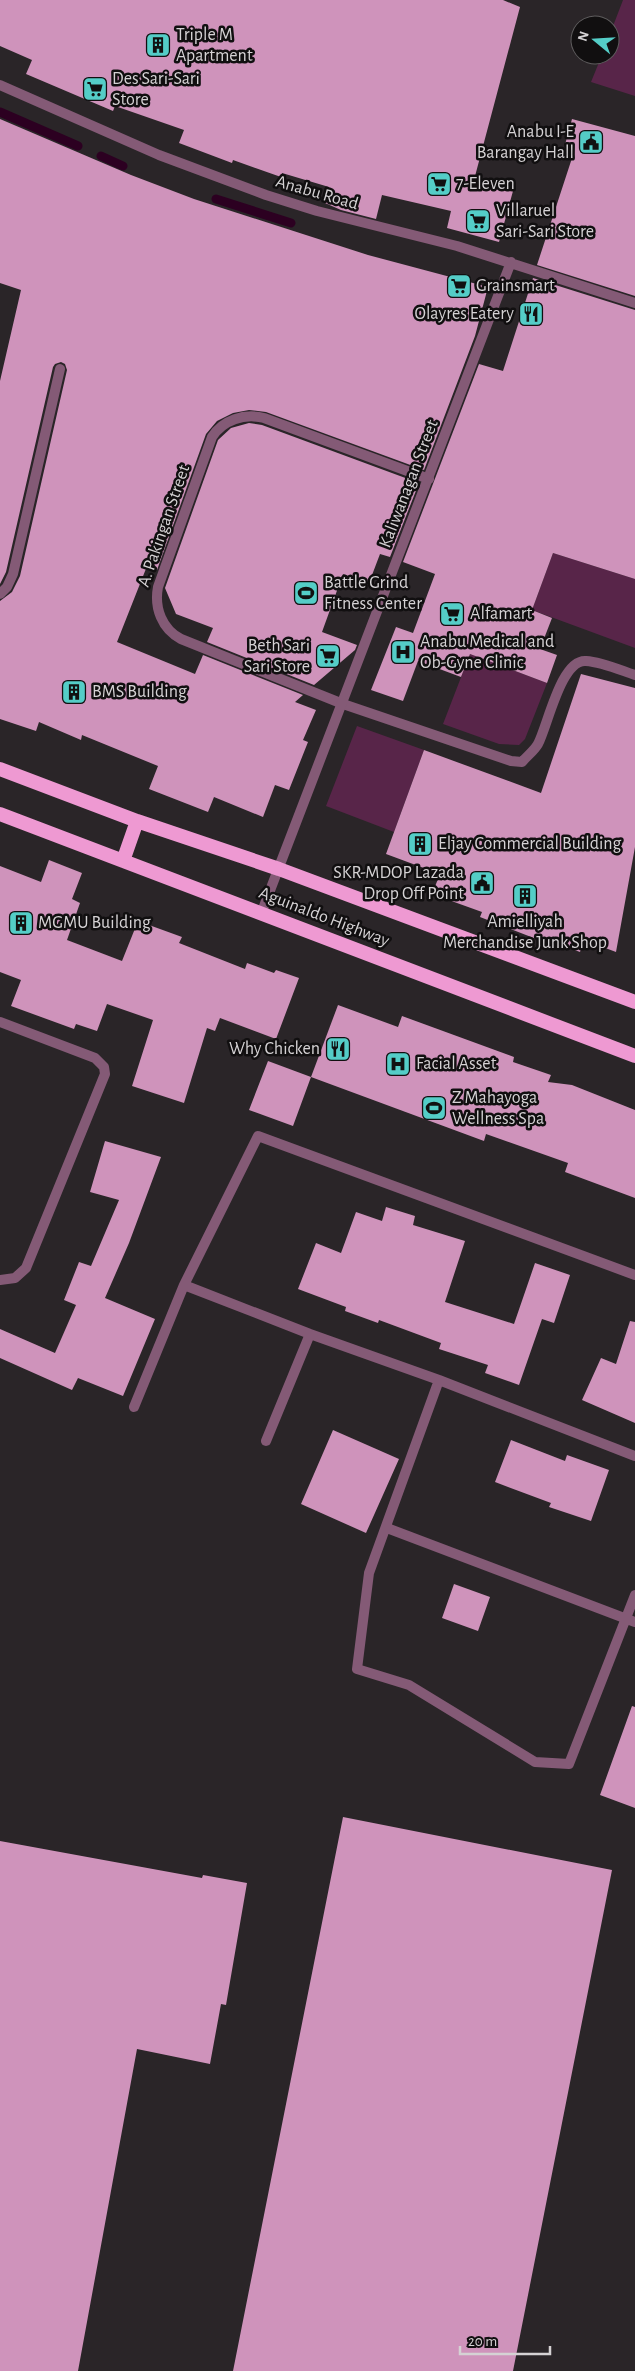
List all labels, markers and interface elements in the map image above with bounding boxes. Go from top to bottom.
north arrow [570,15,620,65]
place label: Triple M Apartment [176,26,253,65]
text: N [575,29,592,43]
building icon: Triple M Apartment [145,32,171,58]
place label: Des Sari-Sari Store [112,70,200,109]
supermarket icon: Des Sari-Sari Store [82,76,108,102]
place label: Anabu I-E Barangay Hall [477,123,574,162]
public building icon: Anabu I-E Barangay Hall [578,129,604,155]
supermarket icon: 7-Eleven [426,171,452,197]
street label: Anabu Road [274,173,360,213]
place label: 7-Eleven [456,175,515,193]
place label: Villaruel Sari-Sari Store [496,202,594,241]
supermarket icon: Villaruel Sari-Sari Store [465,208,491,234]
supermarket icon: Grainsmart [446,273,472,299]
place label: Grainsmart [476,277,555,295]
restaurant icon: Olayres Eatery [518,301,544,327]
place label: Olayres Eatery [414,305,514,323]
street label: Kaliwanagan Street [376,417,442,551]
street label: A. Pakingan Street [135,462,193,589]
place label: Battle Grind Fitness Center [324,574,422,613]
sports icon: Battle Grind Fitness Center [293,580,319,606]
supermarket icon: Alfamart [439,601,465,627]
place label: Alfamart [470,605,533,623]
place label: Anabu Medical and Ob-Gyne Clinic [420,633,554,672]
place label: Beth Sari Sari Store [244,637,310,676]
hospital icon: Anabu Medical and Ob-Gyne Clinic [390,639,416,665]
supermarket icon: Beth Sari Sari Store [315,643,341,669]
building icon: BMS Building [61,679,87,705]
place label: BMS Building [92,683,187,701]
building icon: Eljay Commercial Building [407,831,433,857]
place label: Eljay Commercial Building [438,835,622,853]
place label: SKR-MDOP Lazada Drop Off Point [333,864,464,903]
public building icon: SKR-MDOP Lazada Drop Off Point [469,870,495,896]
building icon: Amielliyah Merchandise Junk Shop [512,883,538,909]
street label: Aguinaldo Highway [256,884,392,950]
building icon: MGMU Building [8,910,34,936]
place label: Amielliyah Merchandise Junk Shop [443,913,607,952]
place label: MGMU Building [38,914,151,932]
restaurant icon: Why Chicken [325,1036,351,1062]
place label: Why Chicken [229,1040,320,1058]
hospital icon: Facial Asset [385,1051,411,1077]
place label: Facial Asset [416,1055,497,1073]
place label: Z Mahayoga Wellness Spa [452,1089,544,1128]
sports icon: Z Mahayoga Wellness Spa [421,1095,447,1121]
scale bar [460,2324,550,2356]
text: 20 m [468,2334,497,2349]

